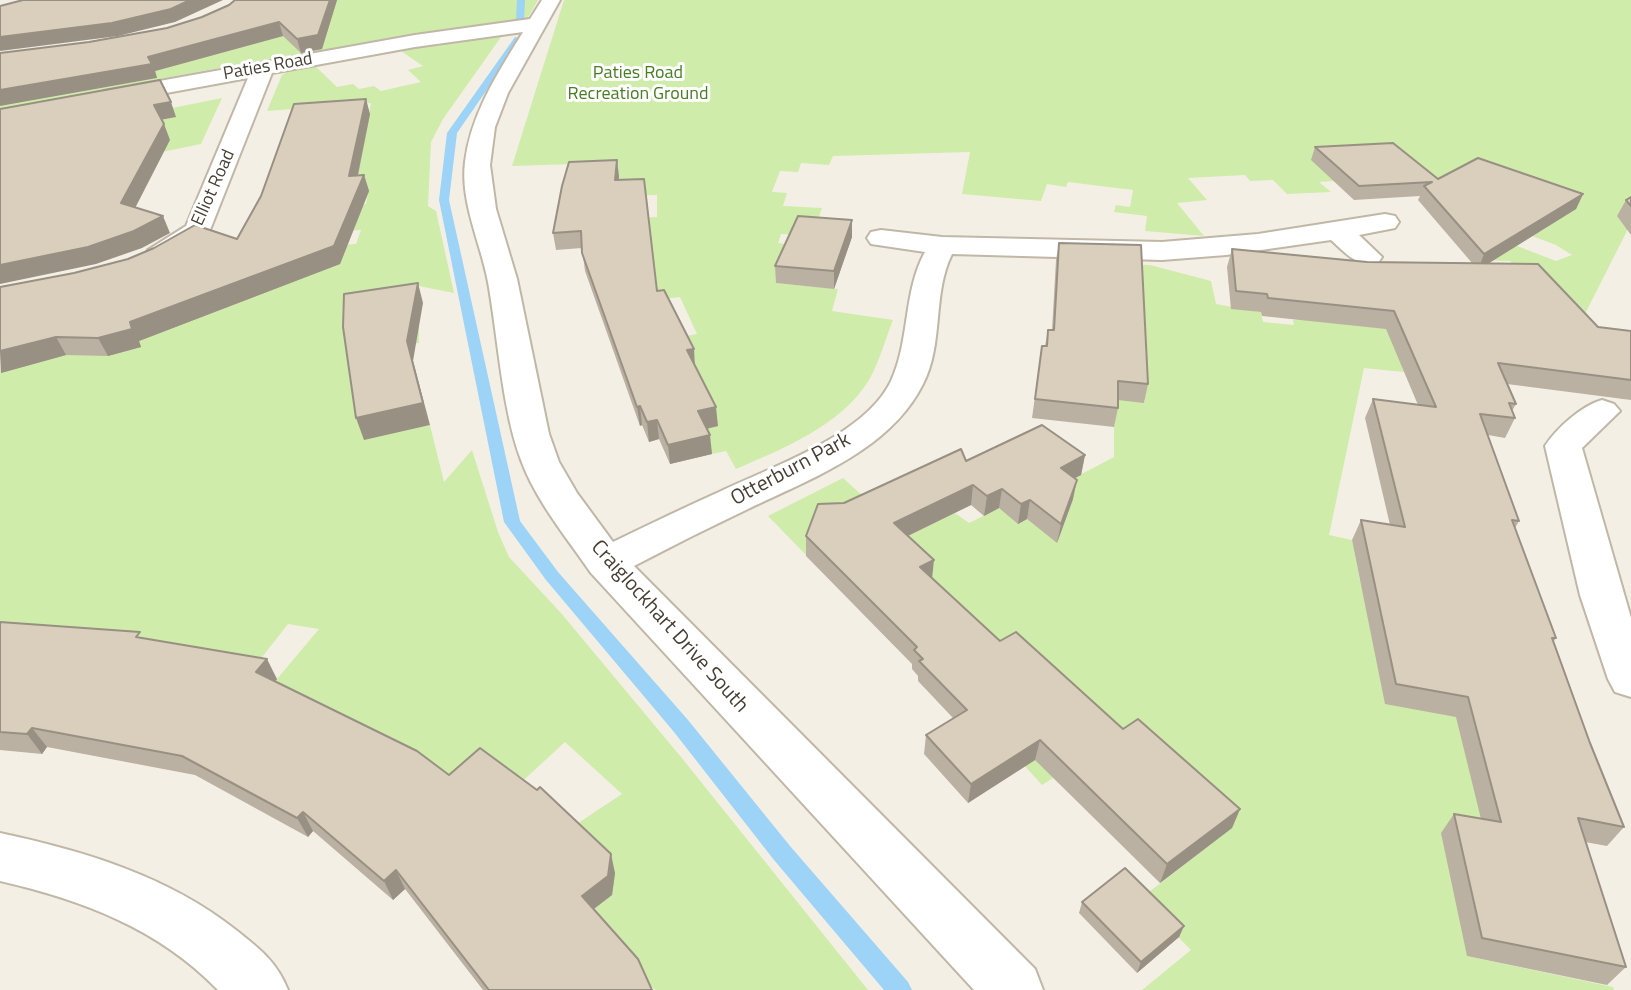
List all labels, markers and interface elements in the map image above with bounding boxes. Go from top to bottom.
street label: Paties Road [222,49,314,85]
park label: Paties Road Recreation Ground [568,63,708,106]
street label: Elliot Road [188,147,240,229]
street label: Otterburn Park [727,428,855,512]
street label: Craiglockhart Drive South [585,536,753,718]

